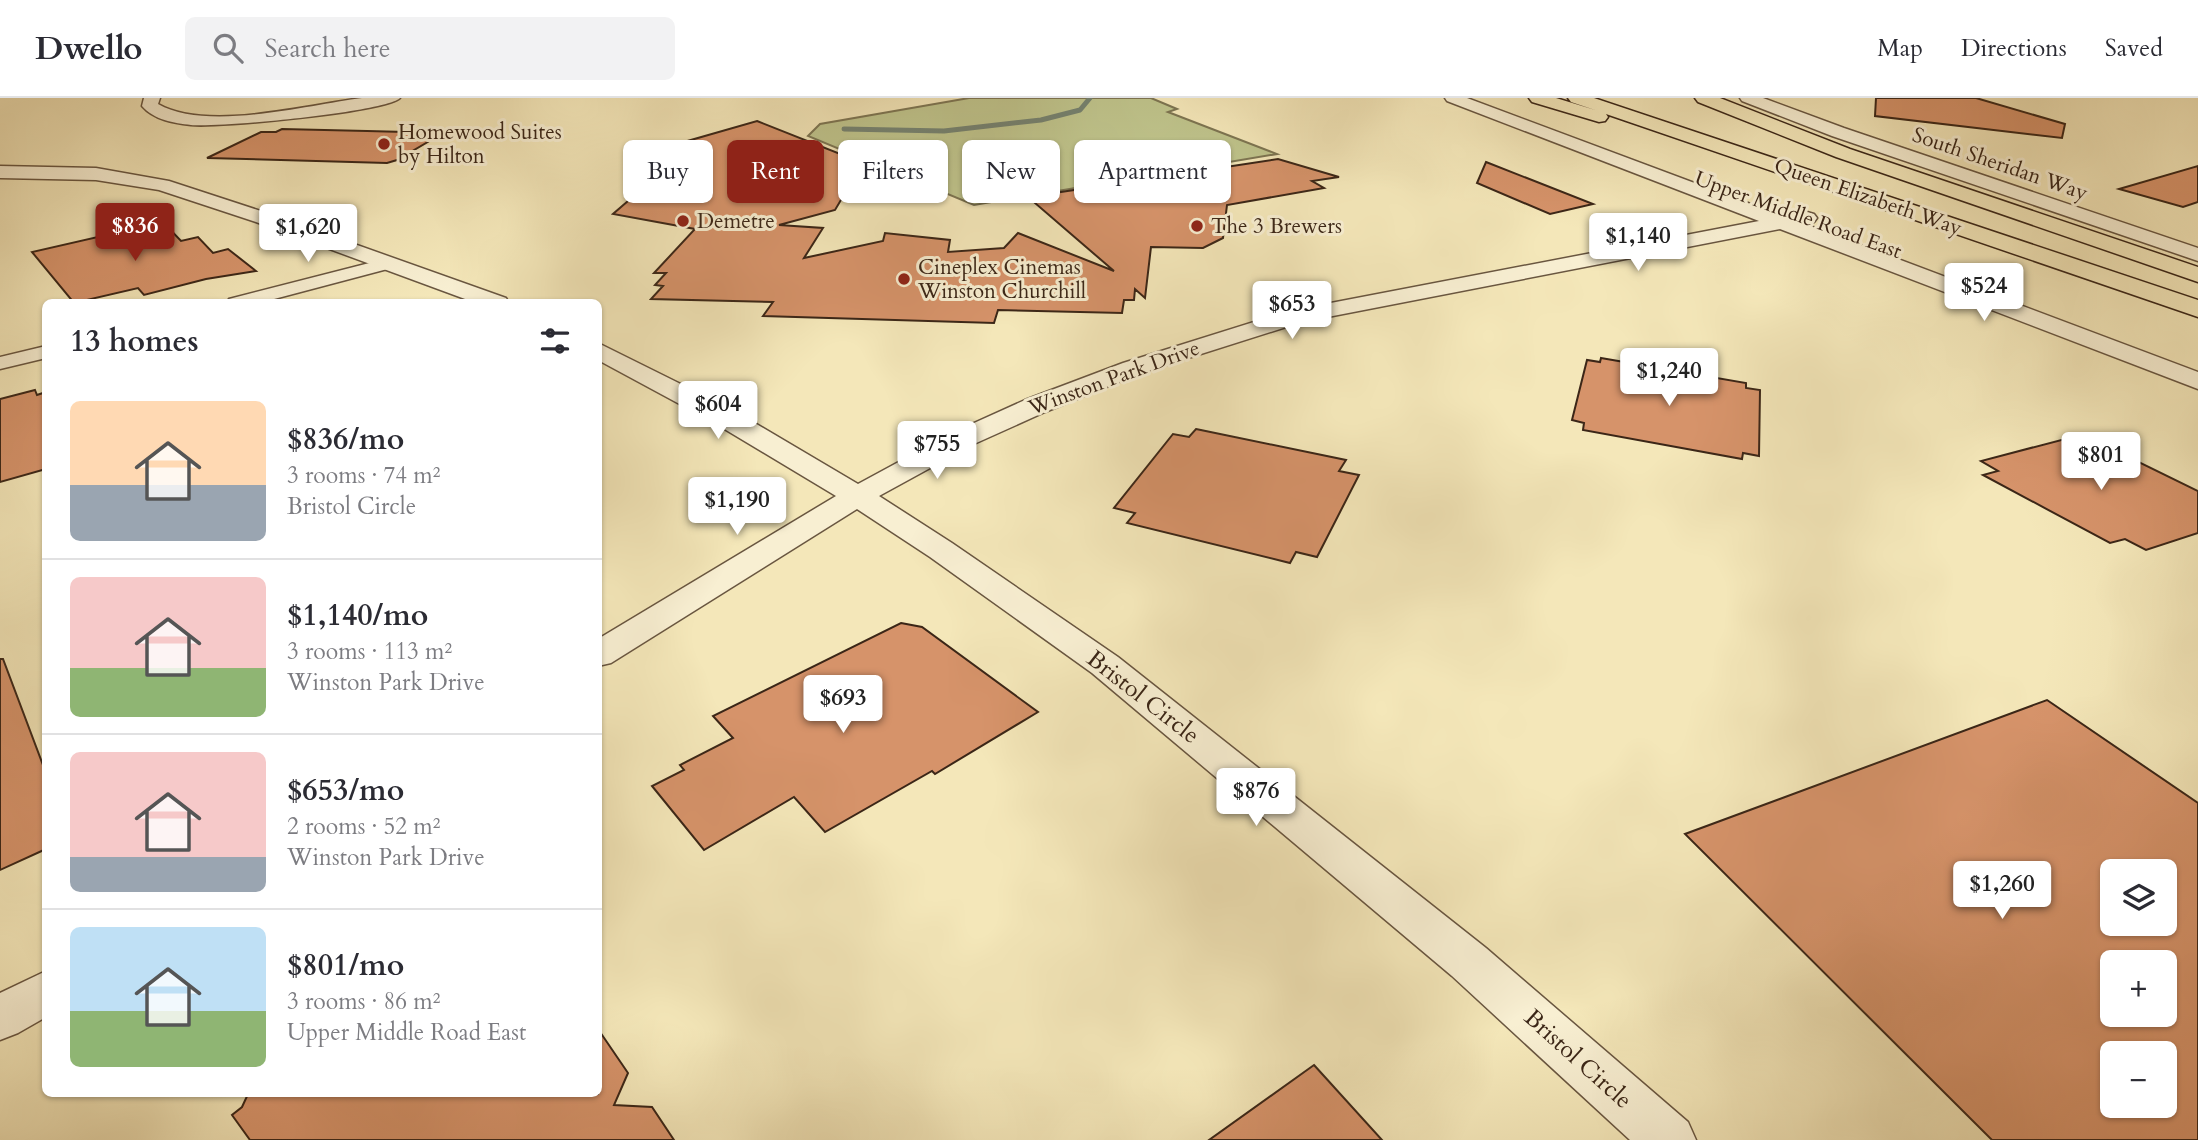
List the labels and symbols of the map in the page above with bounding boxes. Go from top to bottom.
place label: Homewood Suites by Hilton [398,118,562,171]
street label: South Sheridan Way [1909,120,2091,208]
marker: Homewood Suites by Hilton [376,136,392,152]
street label: Queen Elizabeth Way [1770,151,1966,243]
street label: Upper Middle Road East [1690,164,1906,266]
pin: $836 [94,204,176,263]
pin: $1,620 [251,204,365,264]
place label: Demetre [697,207,775,236]
place label: The 3 Brewers [1211,212,1342,241]
marker: Demetre [675,213,691,229]
pin: $1,140 [1581,214,1695,273]
marker: The 3 Brewers [1189,218,1205,234]
place label: Cineplex Cinemas Winston Churchill [917,253,1086,306]
pin: $524 [1943,264,2025,323]
marker: Cineplex Cinemas Winston Churchill [896,271,912,287]
pin: $653 [1251,282,1333,341]
street label: Winston Park Drive [1023,334,1204,423]
pin: $1,240 [1612,348,1726,408]
pin: $604 [677,382,759,441]
pin: $755 [896,422,978,481]
pin: $801 [2060,432,2142,492]
pin: $1,190 [680,478,794,537]
street label: Bristol Circle [1080,643,1206,751]
pin: $693 [802,676,884,735]
pin: $876 [1215,768,1297,828]
pin: $1,260 [1945,862,2059,921]
street label: Bristol Circle [1517,1002,1639,1116]

